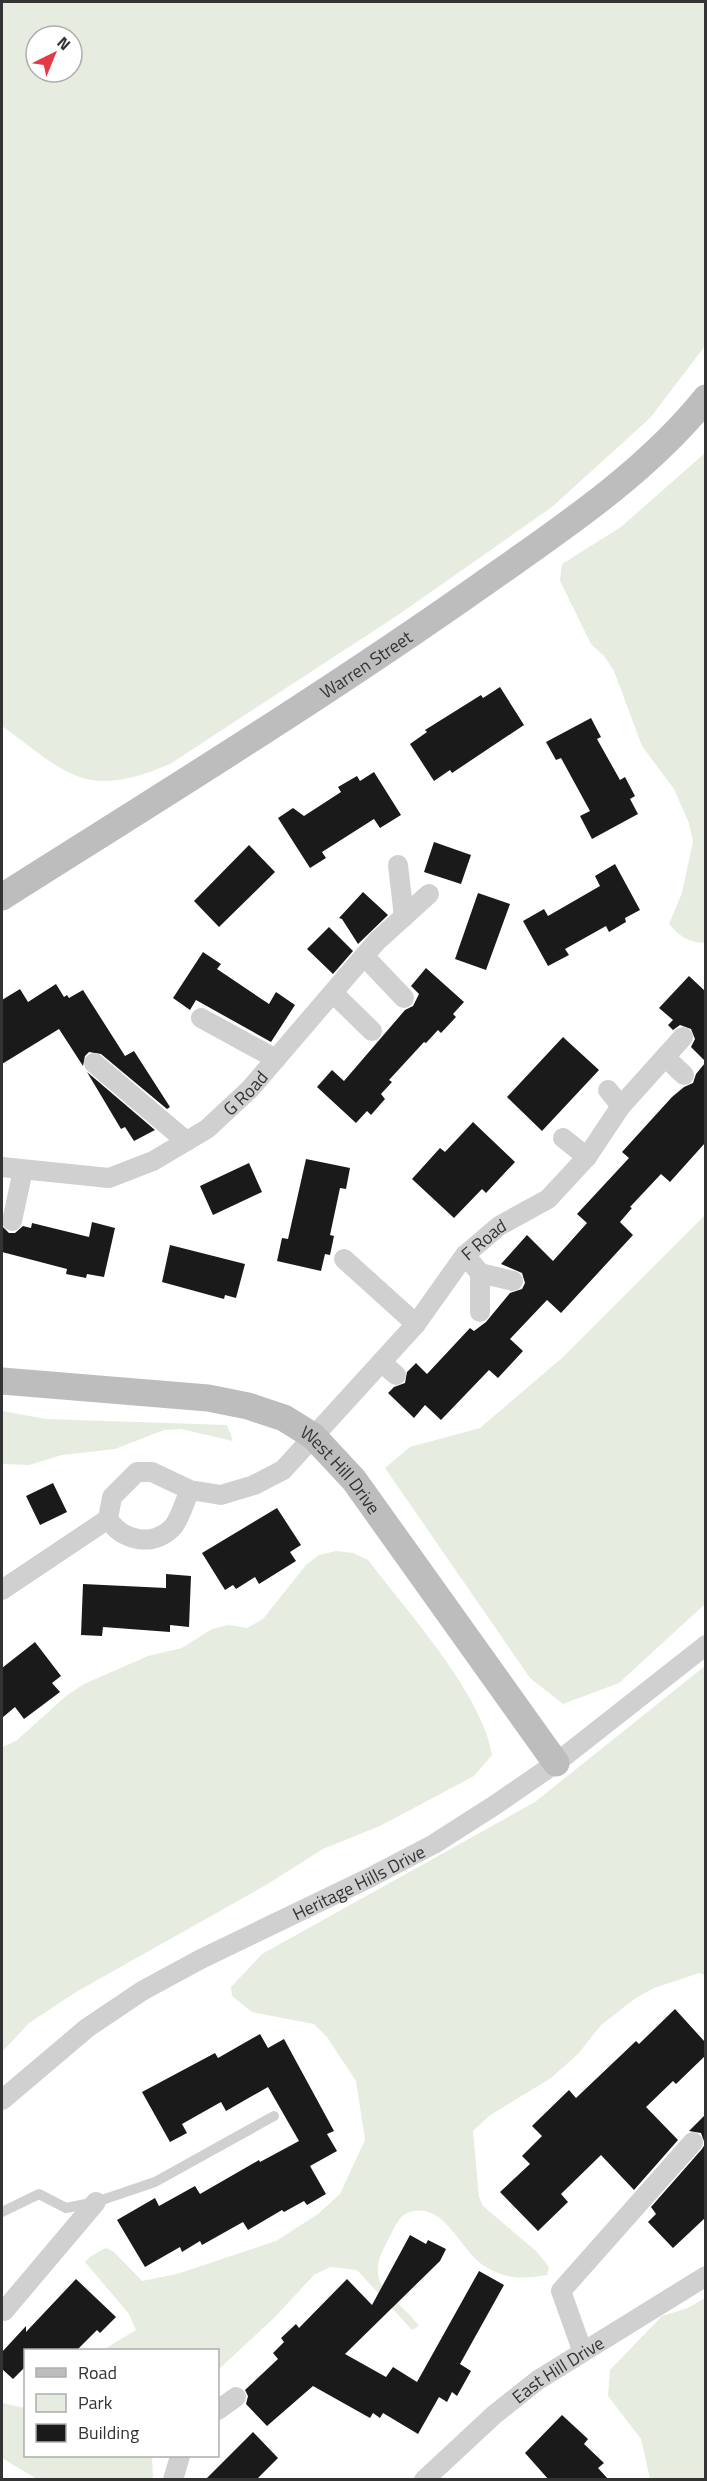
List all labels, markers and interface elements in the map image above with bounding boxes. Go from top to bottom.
north arrow [24,24,84,84]
text: N [52,30,76,56]
street label: Warren Street [314,623,418,705]
street label: G Road [216,1064,274,1122]
street label: F Road [455,1211,511,1267]
street label: West Hill Drive [296,1418,388,1519]
street label: Heritage Hills Drive [288,1838,430,1927]
street label: East Hill Drive [506,2329,609,2410]
legend [24,2349,219,2457]
text: Road [78,2359,117,2386]
text: Park [78,2389,113,2416]
text: Building [78,2419,139,2446]

